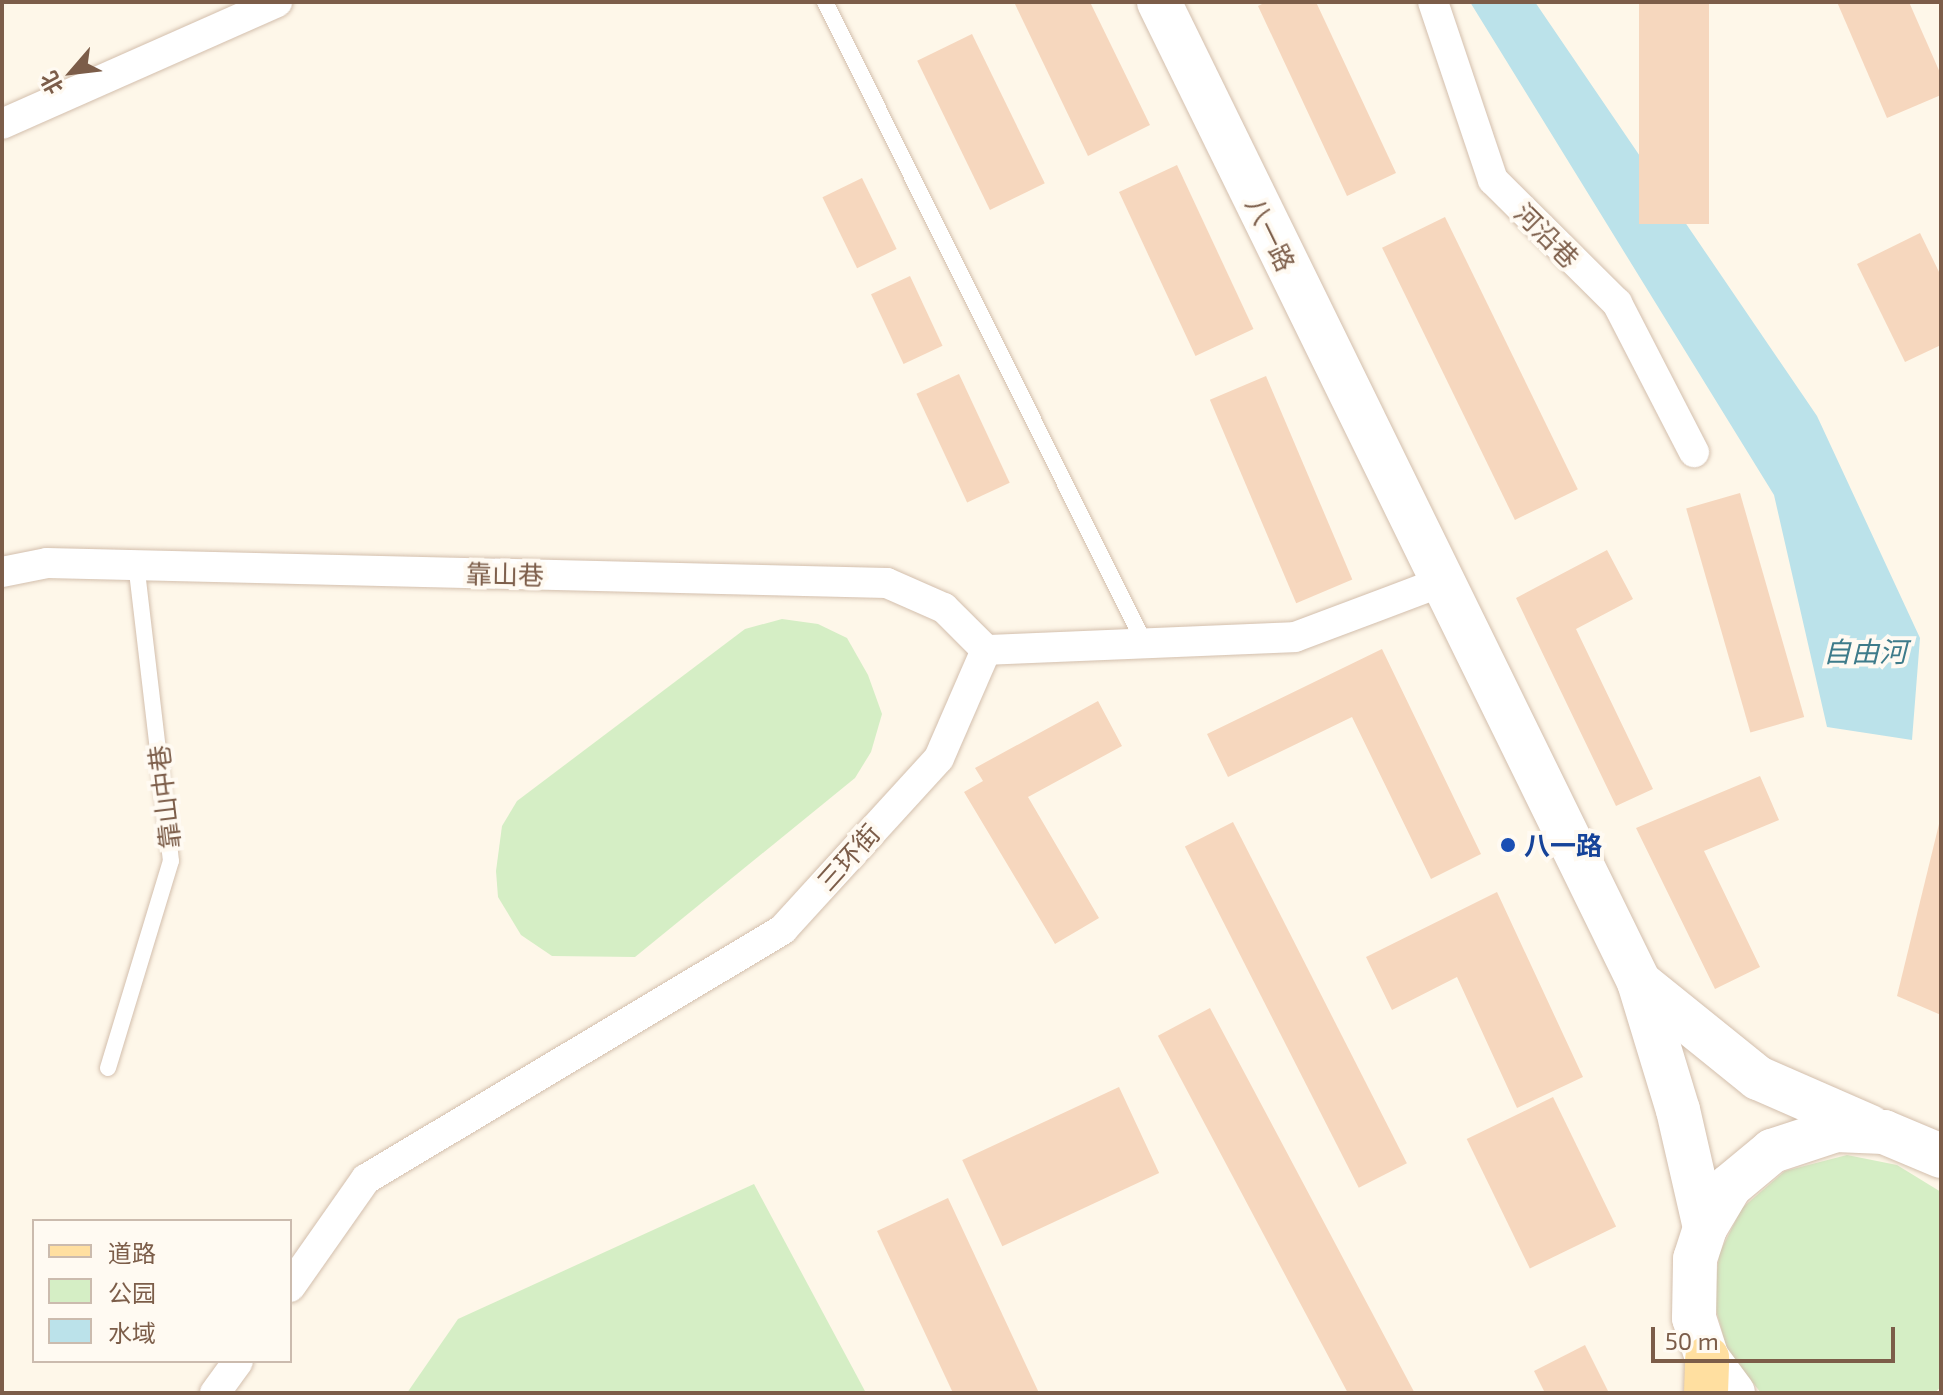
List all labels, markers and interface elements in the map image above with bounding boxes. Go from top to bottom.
north arrow [32,32,112,112]
text: 北 [34,67,67,99]
street label: 八一路 [1240,192,1302,276]
street label: 河沿巷 [1508,196,1586,274]
street label: 靠山巷 [466,558,544,590]
water label: 自由河 [1823,634,1907,668]
street label: 靠山中巷 [142,743,186,851]
street label: 三环街 [810,818,886,896]
place label: 八一路 [1524,829,1602,861]
marker: 八一路 [1499,836,1517,854]
legend [32,1219,292,1363]
text: 道路 [108,1238,156,1267]
text: 公园 [108,1278,156,1307]
scale bar [1655,1311,1899,1361]
text: 水域 [108,1318,156,1347]
text: 50 m [1665,1326,1719,1355]

